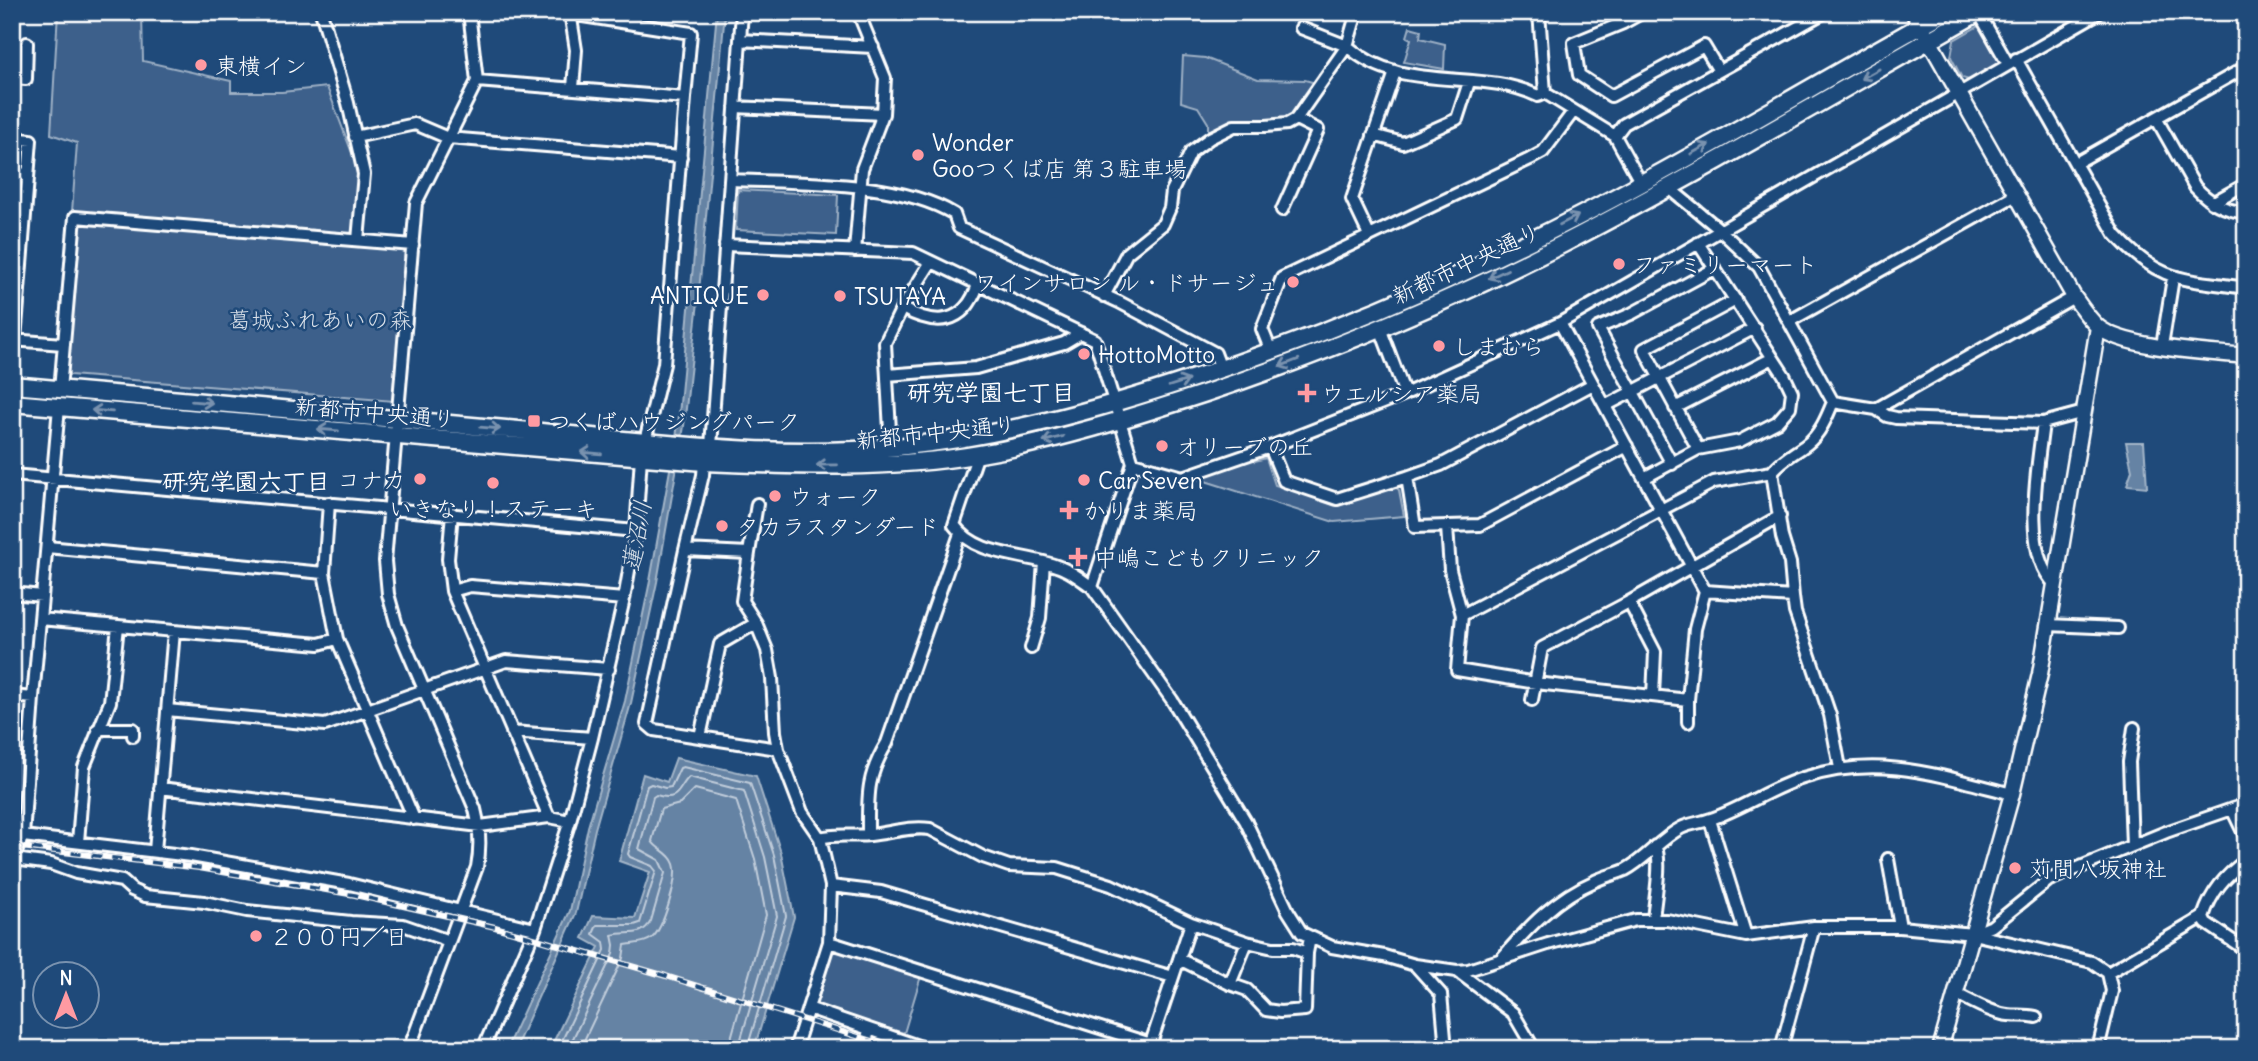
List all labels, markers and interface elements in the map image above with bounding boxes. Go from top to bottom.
place label: 東横イン [215,51,307,80]
marker: 東横イン [193,57,209,73]
one-way arrow [1860,67,1880,81]
place label: Wonder Gooつくば店 第３駐車場 [932,128,1187,183]
one-way arrow [1690,142,1710,156]
marker: Wonder Gooつくば店 第３駐車場 [910,147,926,163]
one-way arrow [1558,213,1579,226]
street label: 新都市中央通り [1387,216,1545,310]
place label: ファミリーマート [1633,250,1817,279]
marker: ファミリーマート [1611,256,1627,272]
one-way arrow [1488,267,1509,281]
place label: ワインサロン ル・ドサージュ [974,268,1279,297]
marker: ワインサロン ル・ドサージュ [1285,274,1301,290]
place label: ANTIQUE [650,281,749,310]
place label: TSUTAYA [854,282,946,311]
marker: ANTIQUE [755,287,771,303]
marker: TSUTAYA [832,288,848,304]
park label: 葛城ふれあいの森 [228,305,412,334]
place label: しまむら [1453,332,1545,361]
marker: しまむら [1431,338,1447,354]
place label: HottoMotto [1098,340,1215,369]
marker: HottoMotto [1076,346,1092,362]
one-way arrow [1279,357,1300,370]
one-way arrow [1167,376,1189,388]
district label: 研究学園七丁目 [907,377,1075,407]
place label: ウエルシア薬局 [1321,379,1482,408]
marker: ウエルシア薬局 [1299,385,1315,401]
street label: 新都市中央通り [294,391,456,433]
one-way arrow [190,396,213,409]
one-way arrow [91,404,114,417]
place label: つくばハウジングパーク [548,407,800,436]
street label: 新都市中央通り [854,409,1018,455]
marker: つくばハウジングパーク [526,413,542,429]
one-way arrow [478,422,501,435]
one-way arrow [318,423,340,436]
place label: オリーブの丘 [1176,432,1313,461]
one-way arrow [1042,433,1065,446]
marker: オリーブの丘 [1154,438,1170,454]
one-way arrow [581,446,603,459]
one-way arrow [816,458,839,472]
place label: コナカ [337,465,406,494]
district label: 研究学園六丁目 [162,466,330,496]
place label: Car Seven [1098,466,1203,495]
marker: コナカ [412,471,428,487]
marker: Car Seven [1076,472,1092,488]
marker: いきなり！ステーキ [485,475,501,491]
place label: ウォーク [789,482,881,511]
marker: ウォーク [767,488,783,504]
place label: いきなり！ステーキ [389,494,597,523]
place label: かりま薬局 [1083,496,1198,525]
water label: 蓮沼川 [615,498,657,574]
marker: かりま薬局 [1061,502,1077,518]
place label: タカラスタンダード [736,512,939,541]
marker: タカラスタンダード [714,518,730,534]
place label: 中嶋こどもクリニック [1094,543,1324,572]
marker: 中嶋こどもクリニック [1068,547,1088,567]
place label: 苅間八坂神社 [2029,854,2167,883]
marker: 苅間八坂神社 [2007,860,2023,876]
place label: ２００円／日 [270,922,408,951]
marker: ２００円／日 [248,928,264,944]
north arrow [32,960,102,1030]
text: N [59,966,73,990]

